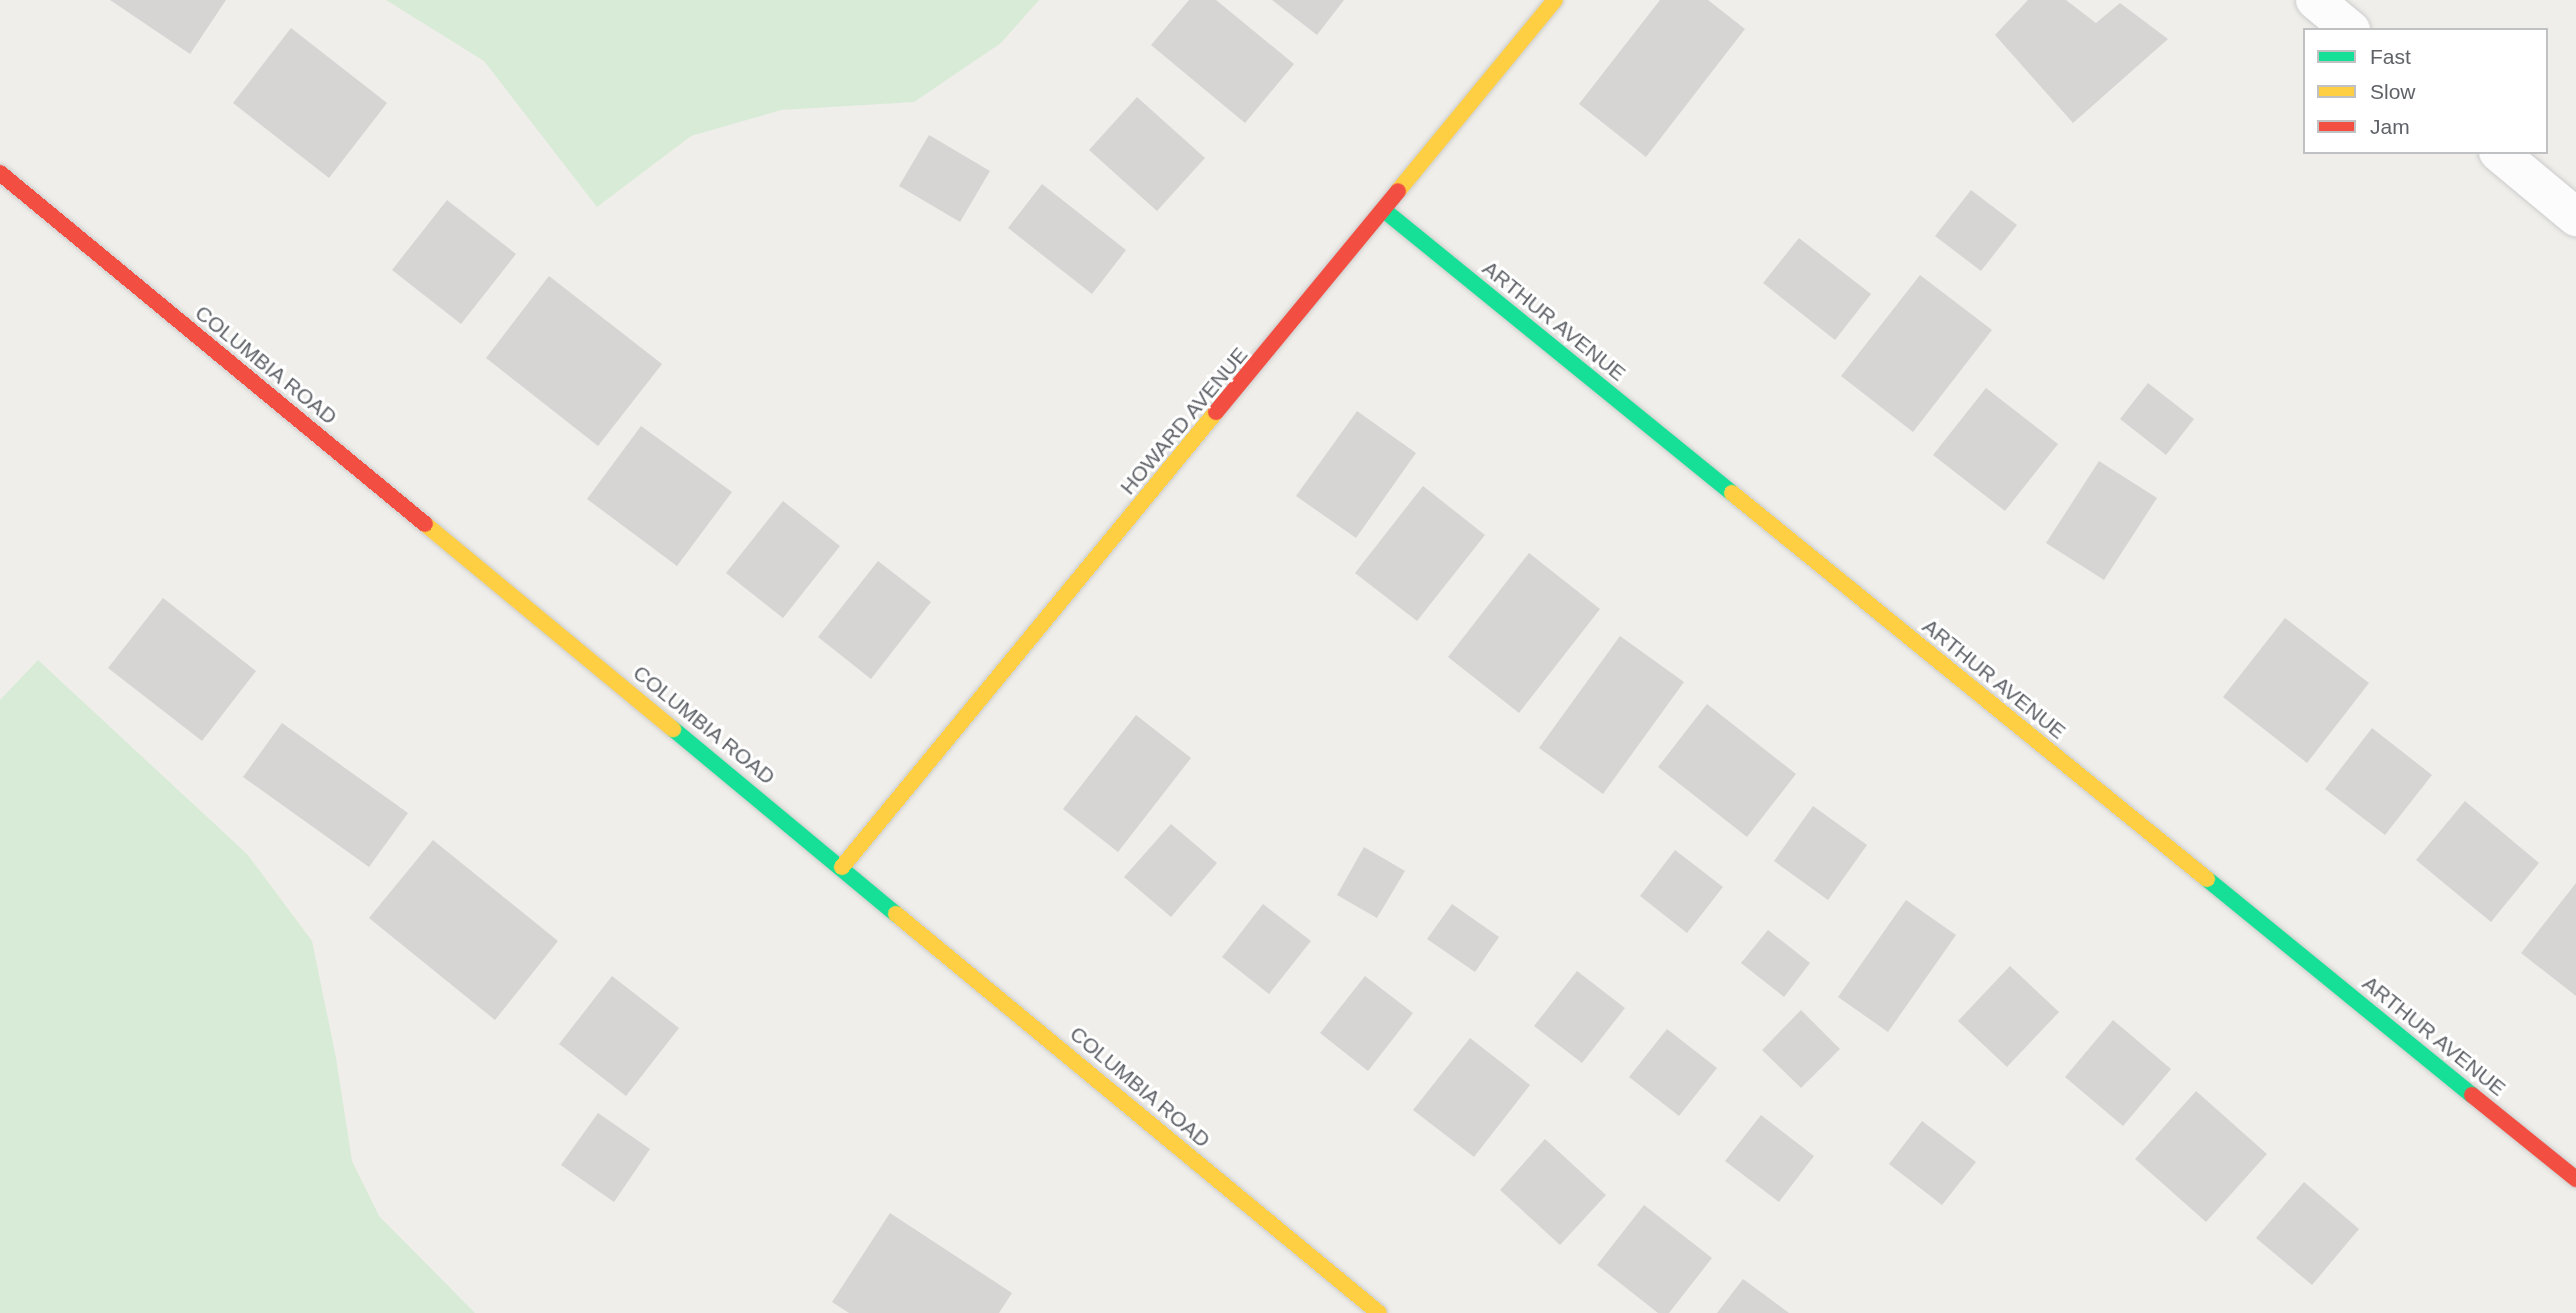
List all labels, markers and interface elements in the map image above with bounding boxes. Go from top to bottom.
legend [2303,28,2548,154]
text: Fast [2370,45,2411,68]
text: Slow [2370,80,2416,103]
text: Jam [2370,115,2410,138]
street label: ARTHUR AVENUE [1477,255,1631,387]
street label: COLUMBIA ROAD [190,300,342,430]
street label: HOWARD AVENUE [1115,342,1253,500]
street label: ARTHUR AVENUE [1917,613,2071,745]
street label: COLUMBIA ROAD [628,660,780,790]
street label: ARTHUR AVENUE [2357,970,2511,1102]
street label: COLUMBIA ROAD [1064,1021,1216,1153]

